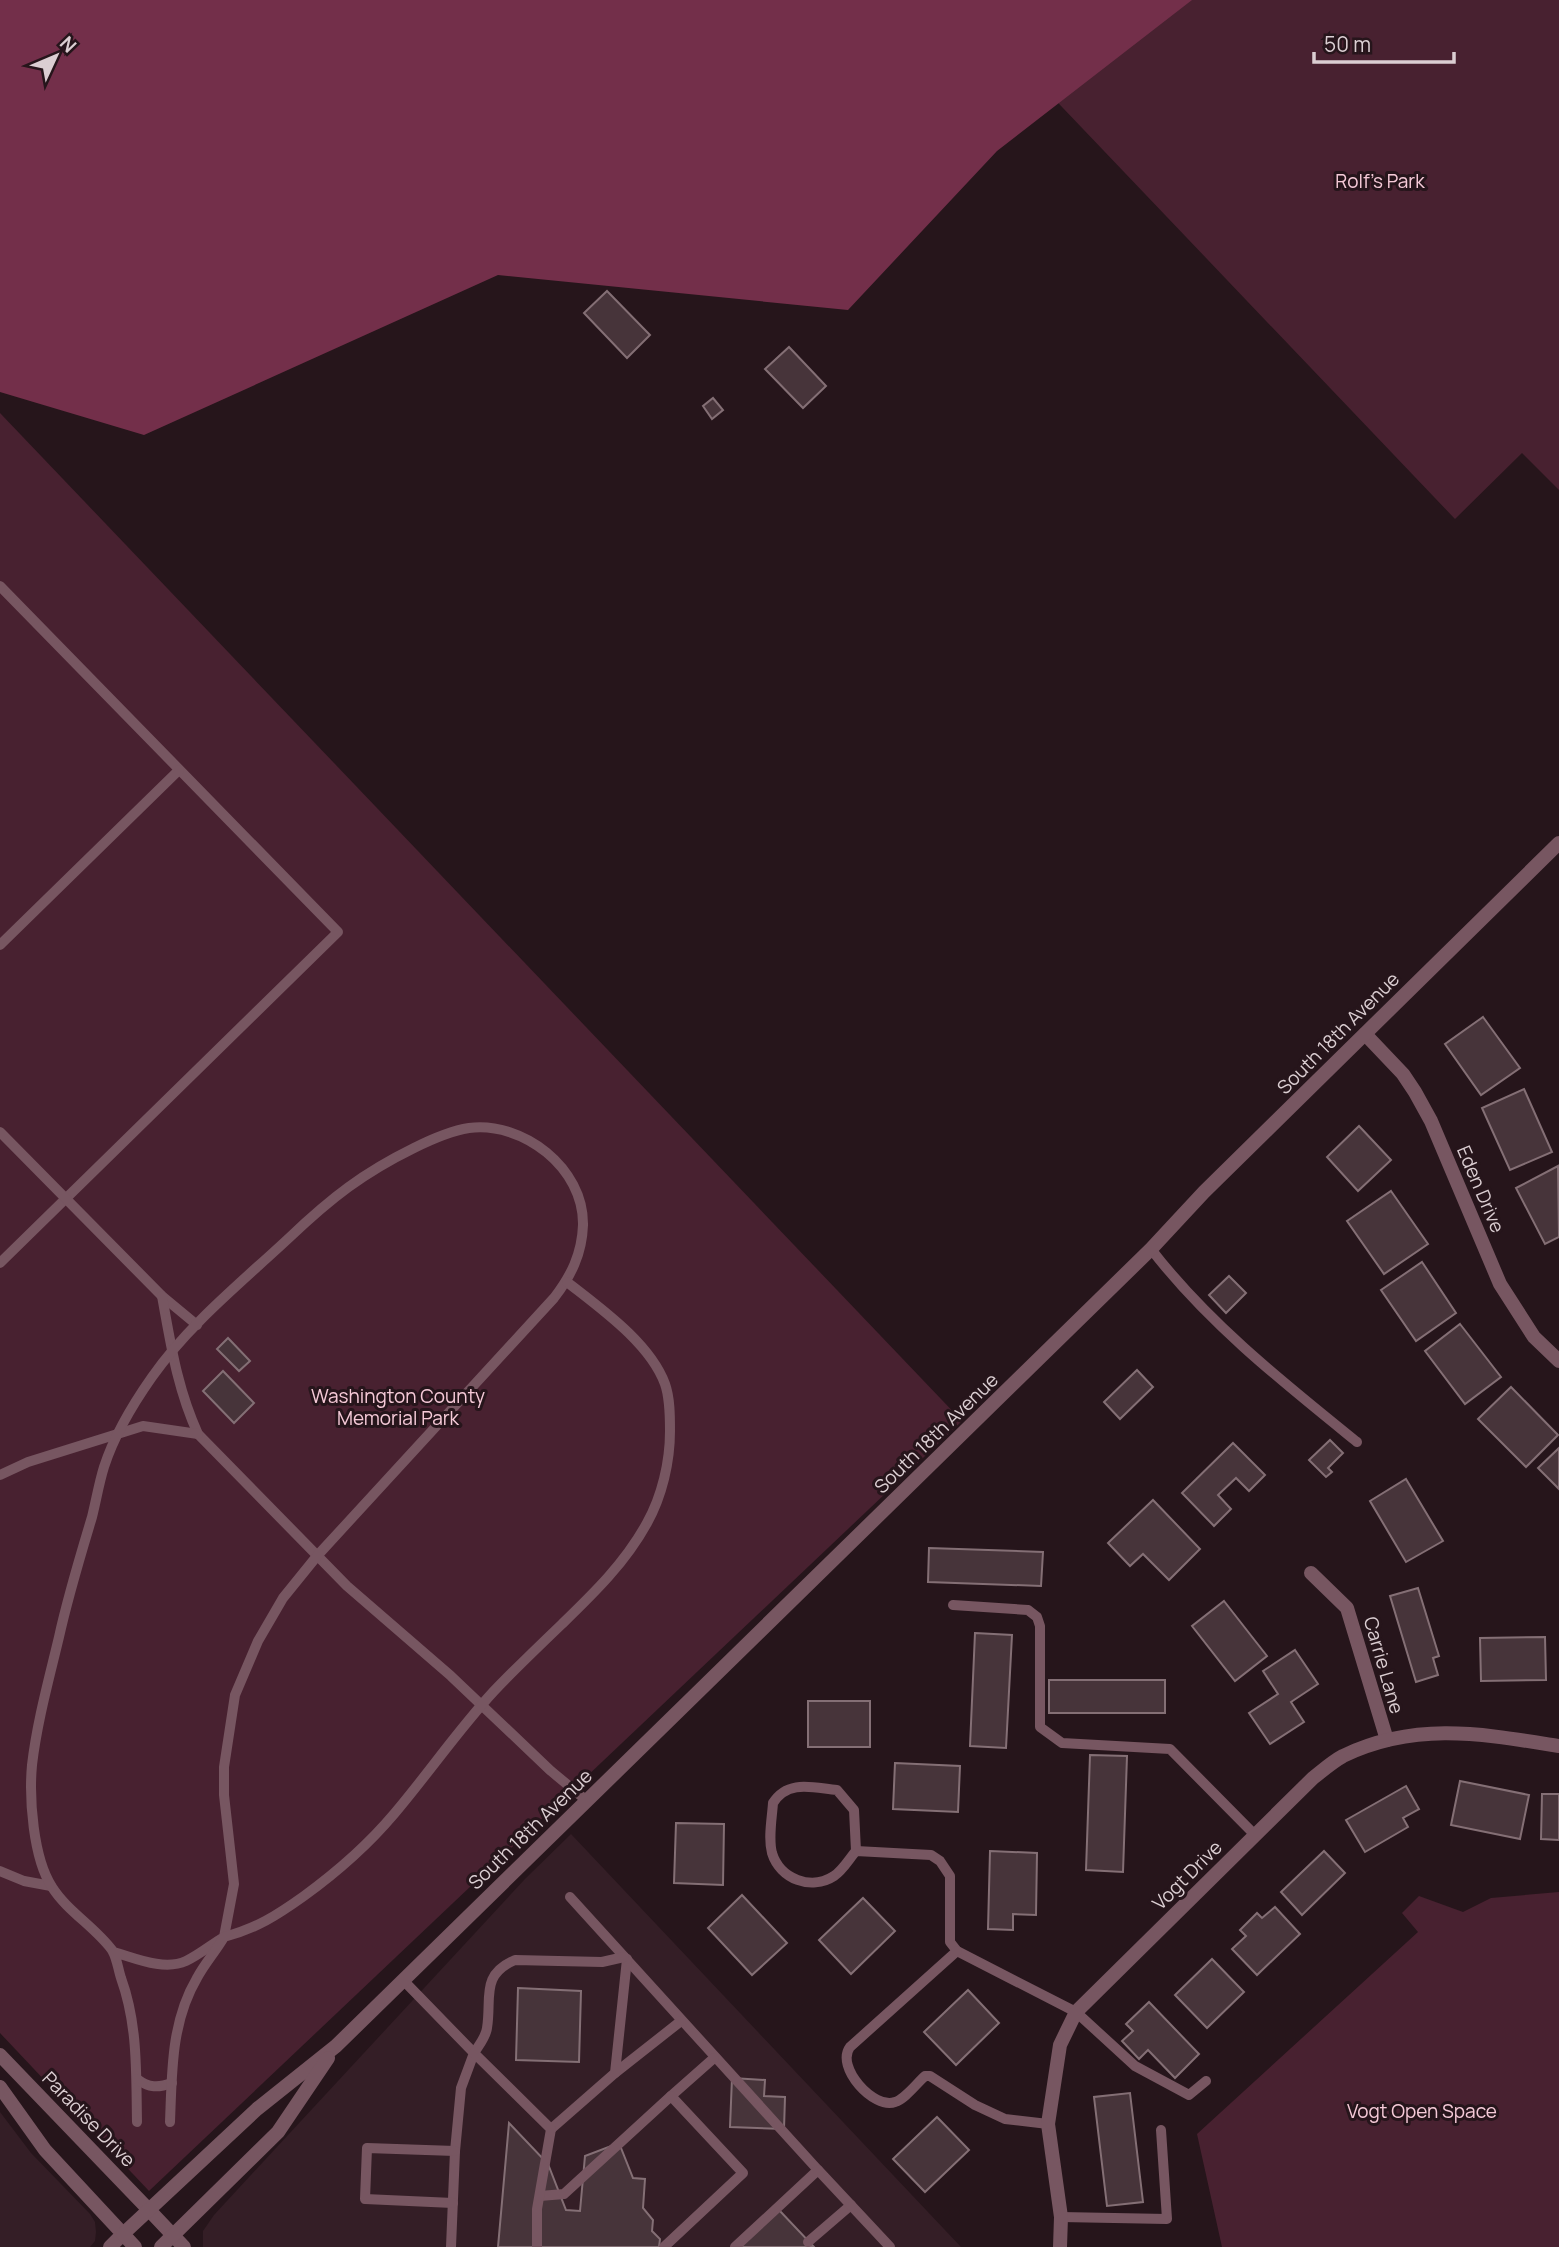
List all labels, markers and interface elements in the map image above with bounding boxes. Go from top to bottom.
north arrow [21,21,91,91]
scale bar [1314,21,1454,65]
text: N [54,30,82,58]
text: 50 m [1324,30,1371,58]
park label: Rolf's Park [1335,168,1425,194]
street label: South 18th Avenue [1271,966,1405,1100]
street label: Eden Drive [1451,1141,1511,1237]
street label: South 18th Avenue [868,1367,1004,1499]
park label: Washington County Memorial Park [311,1383,485,1431]
street label: Carrie Lane [1358,1613,1410,1717]
street label: South 18th Avenue [462,1763,598,1895]
street label: Vogt Drive [1146,1834,1228,1916]
street label: Paradise Drive [37,2066,141,2172]
park label: Vogt Open Space [1347,2098,1497,2124]

